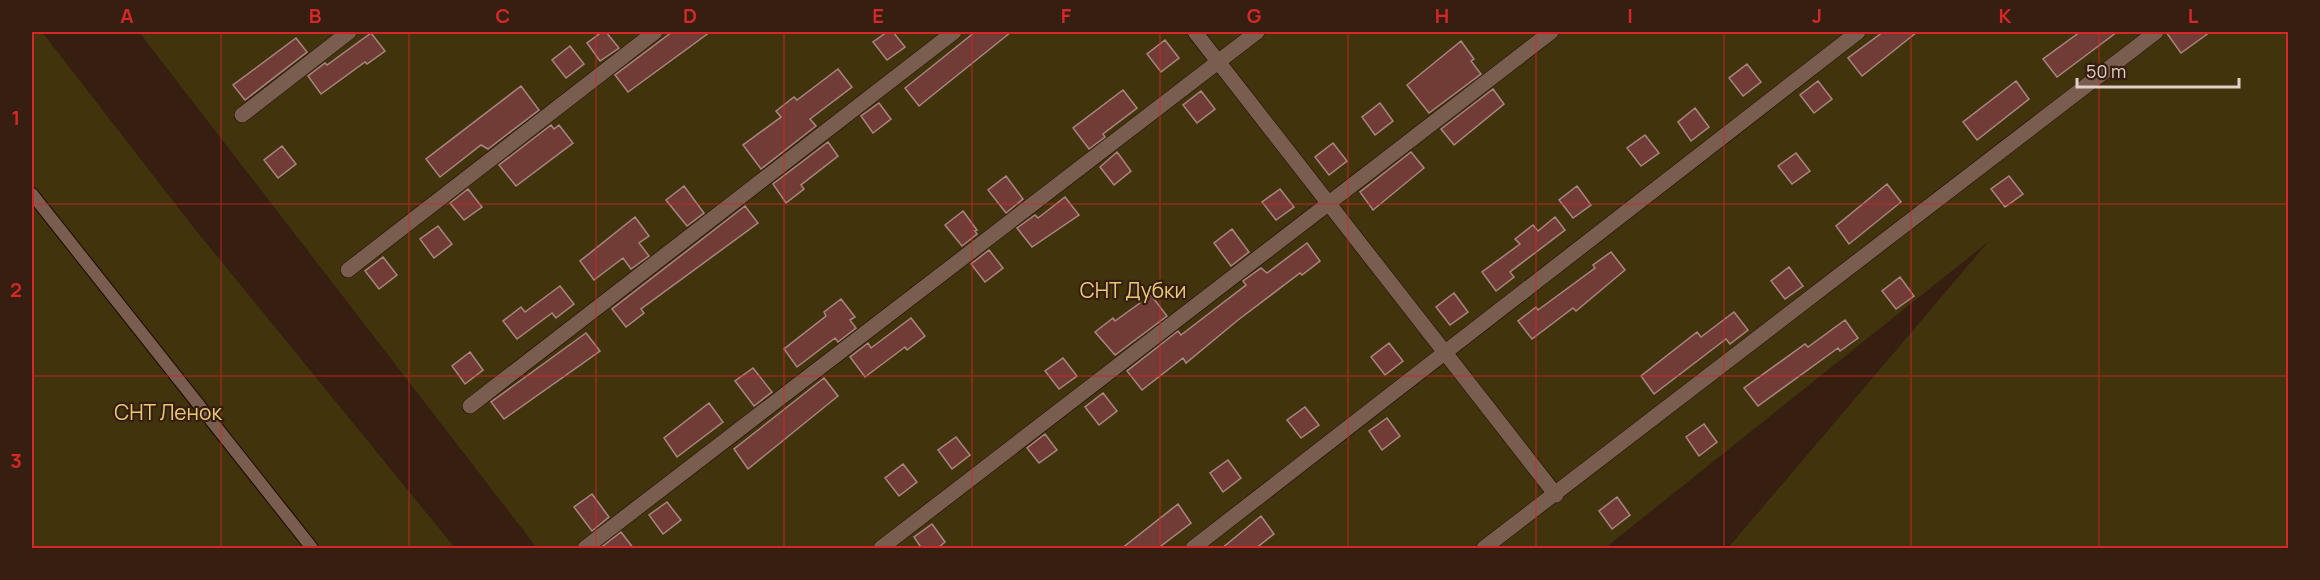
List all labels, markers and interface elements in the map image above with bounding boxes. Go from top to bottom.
text: A [120,2,134,29]
text: B [309,2,322,29]
text: C [496,2,510,29]
text: D [683,2,697,29]
text: E [872,2,884,29]
text: F [1061,2,1072,29]
text: G [1247,2,1262,29]
text: H [1435,2,1449,29]
text: I [1627,2,1633,29]
text: J [1812,2,1822,29]
text: K [1999,2,2012,29]
text: L [2188,2,2199,29]
scale bar [2077,51,2239,89]
text: 50 m [2086,59,2126,83]
text: 1 [12,104,20,131]
text: 2 [10,276,22,303]
park label: СНТ Дубки [1080,276,1186,304]
park label: СНТ Ленок [114,398,222,426]
text: 3 [10,447,22,474]

